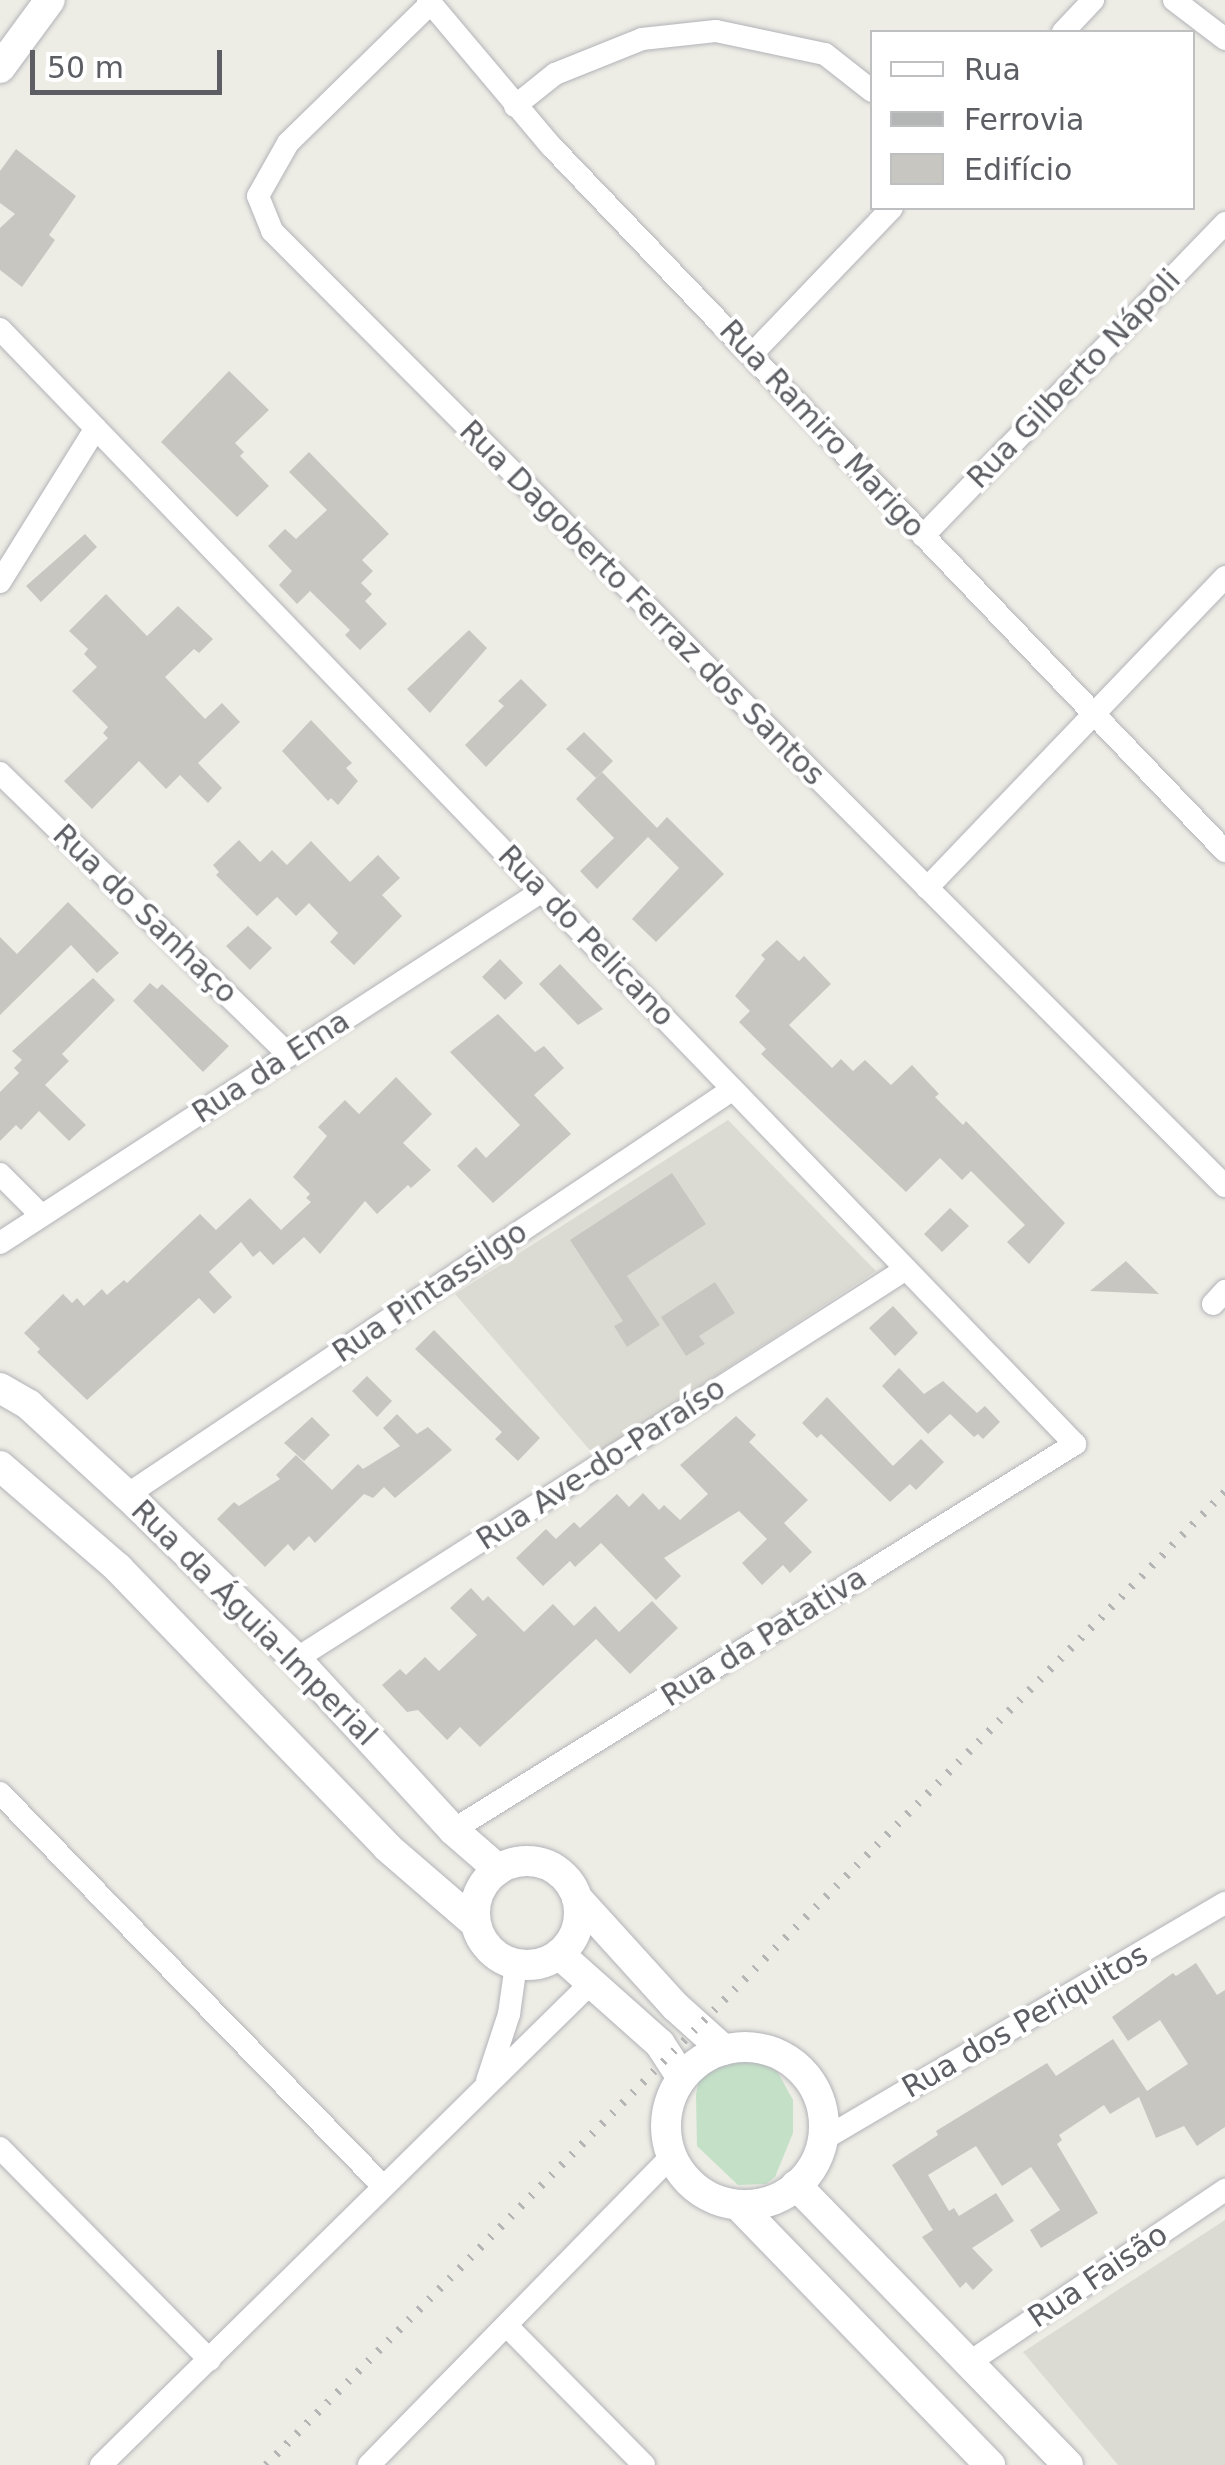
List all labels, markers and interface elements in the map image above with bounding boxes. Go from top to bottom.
scale bar [35,30,228,92]
legend [870,30,1195,210]
text: 50 m [47,50,124,85]
text: Rua [964,52,1021,87]
text: Ferrovia [964,102,1084,137]
text: Edifício [964,152,1072,187]
street label: Rua Gilberto Nápoli [960,262,1188,496]
street label: Rua Ramiro Marigo [712,313,932,545]
street label: Rua Dagoberto Ferraz dos Santos [452,413,832,793]
street label: Rua do Sanhaço [45,817,245,1011]
street label: Rua do Pelicano [490,838,682,1034]
street label: Rua da Ema [186,1003,356,1131]
street label: Rua Pintassilgo [326,1214,534,1370]
street label: Rua Ave-do-Paraíso [470,1370,732,1558]
street label: Rua da Águia-Imperial [124,1493,384,1753]
street label: Rua da Patativa [655,1559,873,1715]
street label: Rua dos Periquitos [896,1936,1154,2106]
street label: Rua Faisão [1022,2216,1174,2336]

